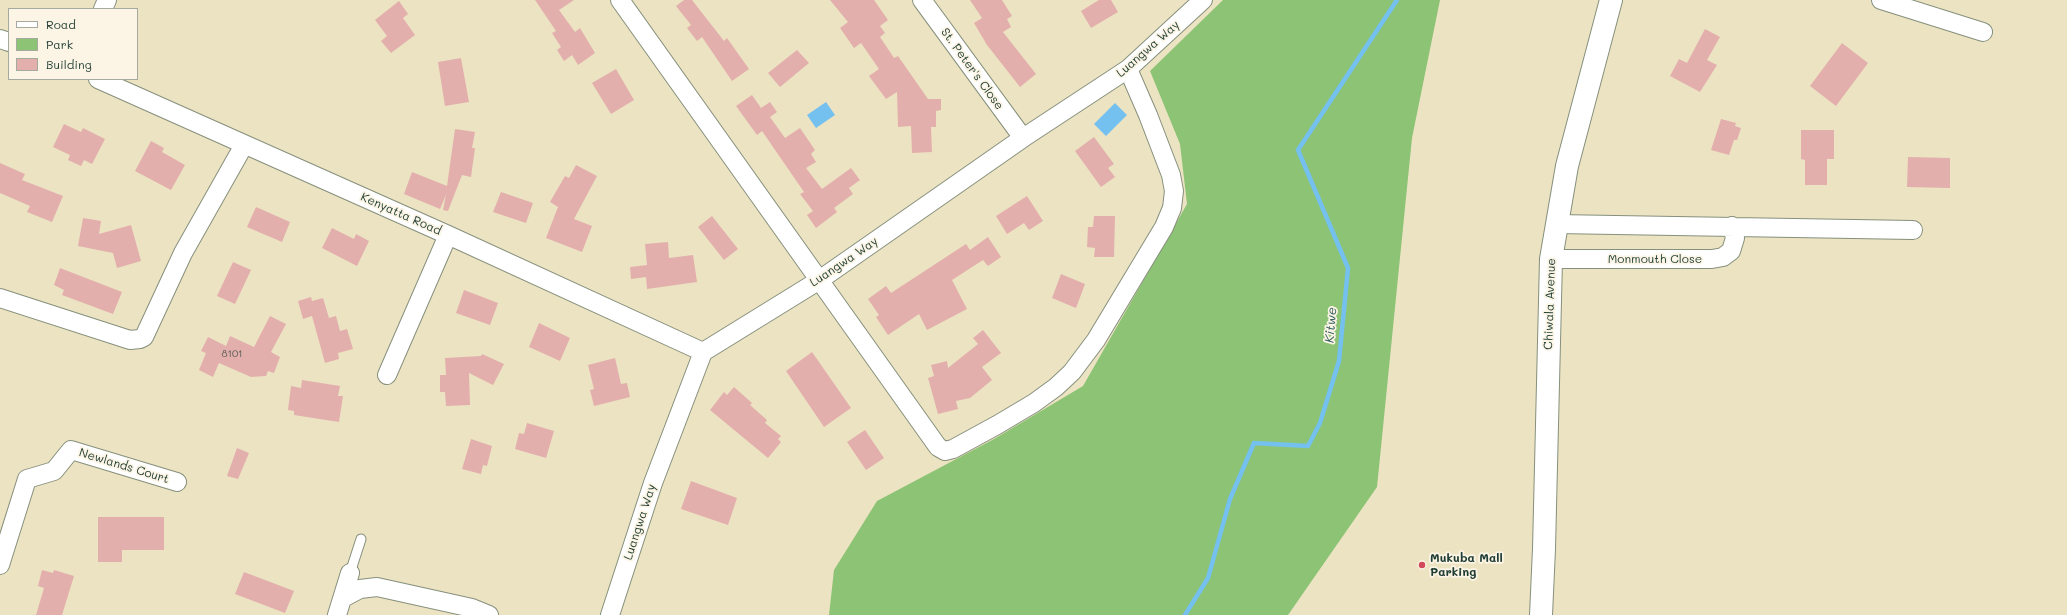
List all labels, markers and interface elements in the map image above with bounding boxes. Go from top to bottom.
legend [8,8,138,80]
text: Road [46,16,76,32]
street label: Luangwa Way [1114,18,1182,80]
street label: St. Peter's Close [938,25,1006,113]
text: Park [46,36,73,52]
text: Building [46,56,92,72]
street label: Kenyatta Road [358,190,444,238]
street label: Luangwa Way [807,234,881,290]
street label: Monmouth Close [1608,252,1702,266]
street label: Chiwala Avenue [1541,258,1559,350]
water label: Kitwe [1322,307,1340,343]
house number: 8101 [221,348,243,360]
street label: Newlands Court [77,445,171,487]
street label: Luangwa Way [621,482,659,562]
place label: Mukuba Mall Parking [1430,551,1503,579]
marker: Mukuba Mall Parking [1417,560,1427,570]

